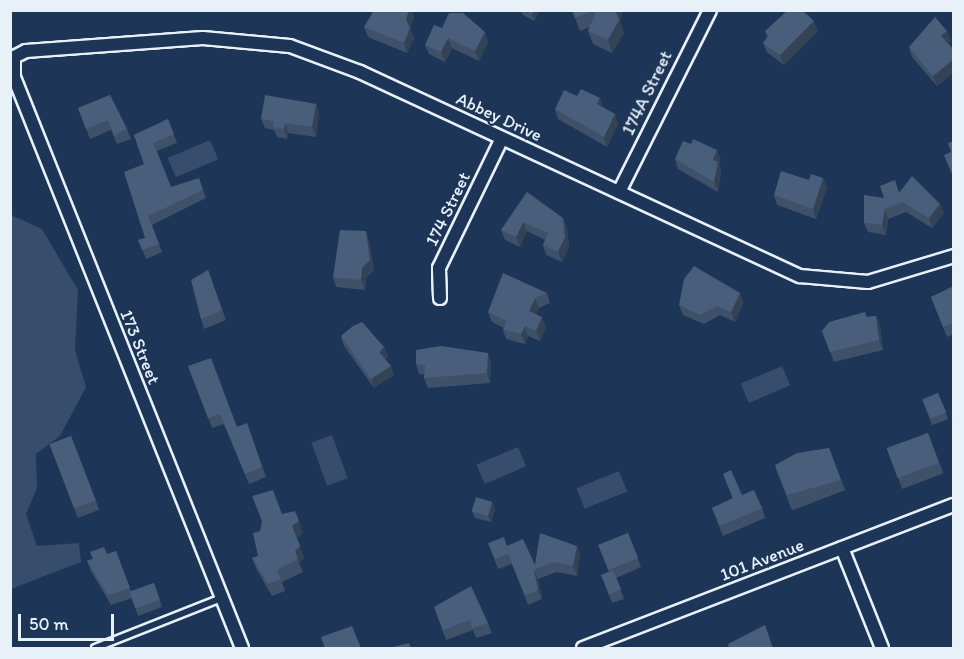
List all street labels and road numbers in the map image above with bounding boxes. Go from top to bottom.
street label: 174A Street [617,47,677,139]
street label: Abbey Drive [453,88,545,146]
street label: 174 Street [421,168,475,250]
street label: 173 Street [115,306,165,388]
street label: 101 Avenue [717,534,807,586]

